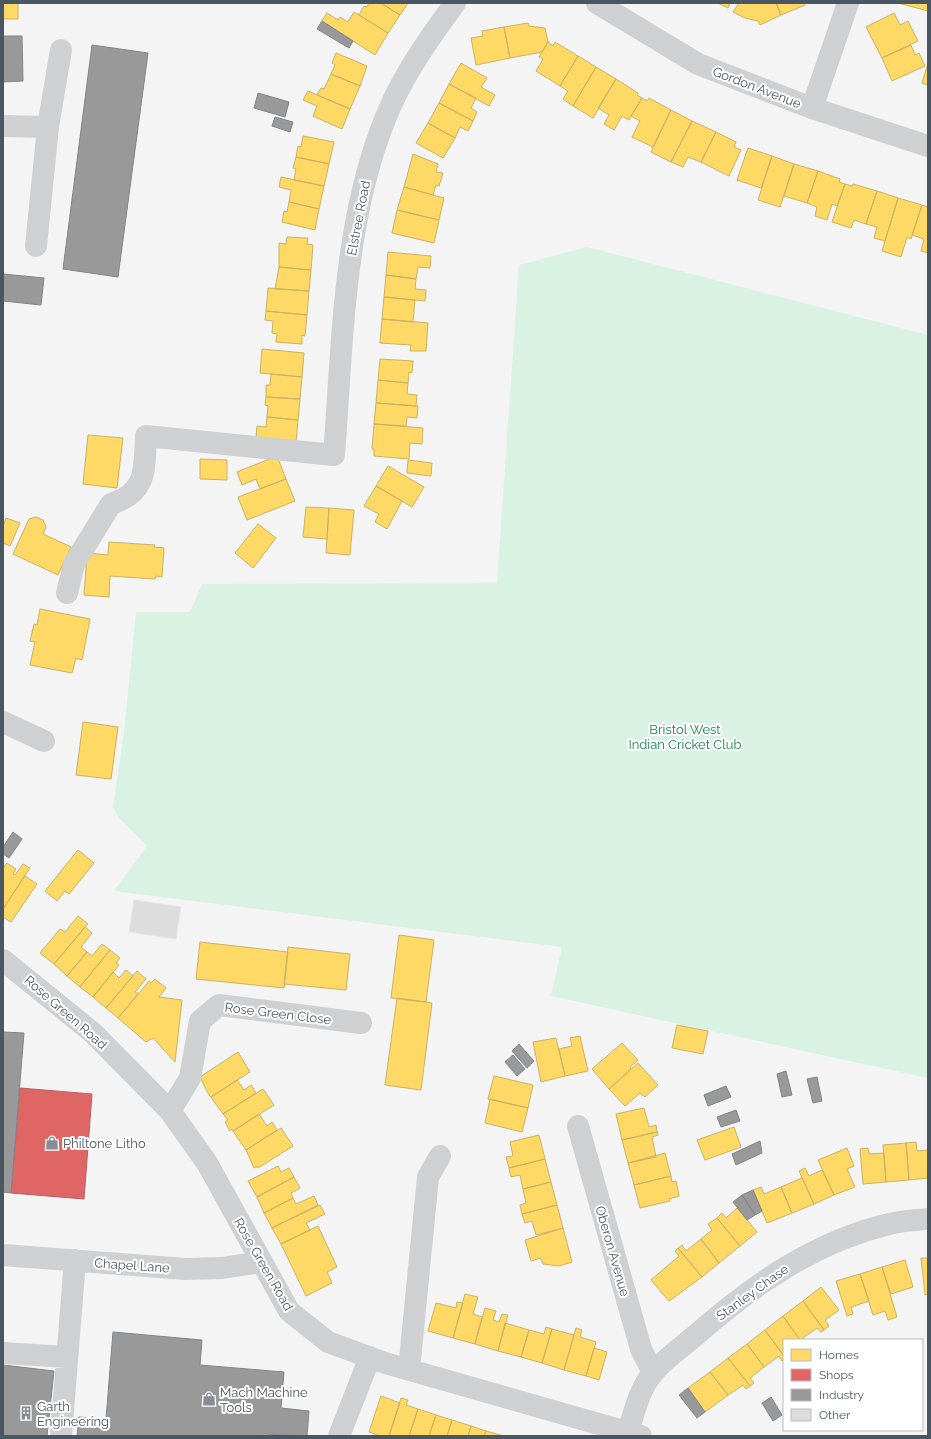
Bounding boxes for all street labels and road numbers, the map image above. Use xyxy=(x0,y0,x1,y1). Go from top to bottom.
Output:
street label: Gordon Avenue xyxy=(711,64,803,111)
street label: Elstree Road xyxy=(344,179,373,257)
street label: Rose Green Road xyxy=(21,973,110,1052)
street label: Rose Green Close xyxy=(224,1000,332,1028)
street label: Oberon Avenue xyxy=(592,1204,633,1299)
street label: Rose Green Road xyxy=(231,1215,296,1313)
street label: Chapel Lane xyxy=(94,1255,171,1276)
street label: Stanley Chase xyxy=(713,1261,791,1324)

